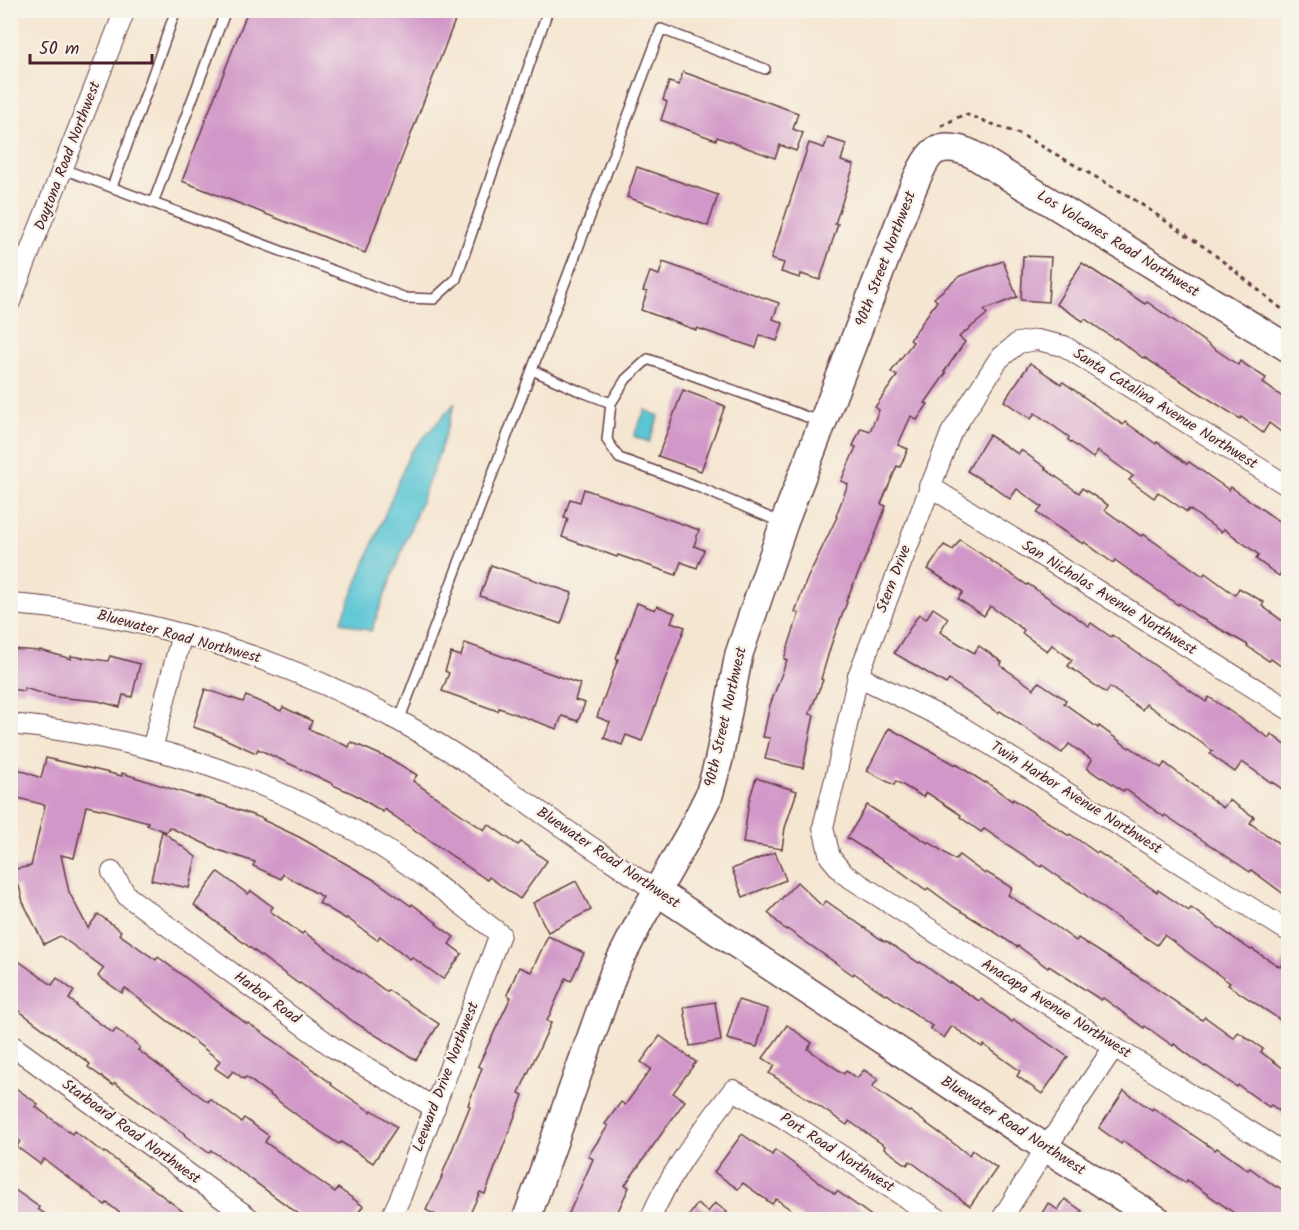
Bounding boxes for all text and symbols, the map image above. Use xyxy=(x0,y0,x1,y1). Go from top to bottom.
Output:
scale bar xyxy=(30,27,152,65)
text: 50 m xyxy=(39,35,79,64)
street label: Daytona Road Northwest xyxy=(28,78,108,234)
street label: Los Volcanes Road Northwest xyxy=(1032,184,1204,304)
street label: 90th Street Northwest xyxy=(849,188,923,330)
street label: Santa Catalina Avenue Northwest xyxy=(1068,342,1262,476)
street label: San Nicholas Avenue Northwest xyxy=(1017,534,1201,662)
street label: Stern Drive xyxy=(870,541,918,616)
street label: Bluewater Road Northwest xyxy=(94,604,264,670)
street label: 90th Street Northwest xyxy=(698,644,754,790)
street label: Twin Harbor Avenue Northwest xyxy=(986,735,1167,861)
street label: Bluewater Road Northwest xyxy=(531,801,685,915)
street label: Anacapa Avenue Northwest xyxy=(976,953,1136,1065)
street label: Harbor Road xyxy=(228,965,306,1031)
street label: Leeward Drive Northwest xyxy=(406,998,486,1156)
street label: Bluewater Road Northwest xyxy=(936,1070,1090,1182)
street label: Starboard Road Northwest xyxy=(56,1073,206,1191)
street label: Port Road Northwest xyxy=(775,1107,899,1199)

